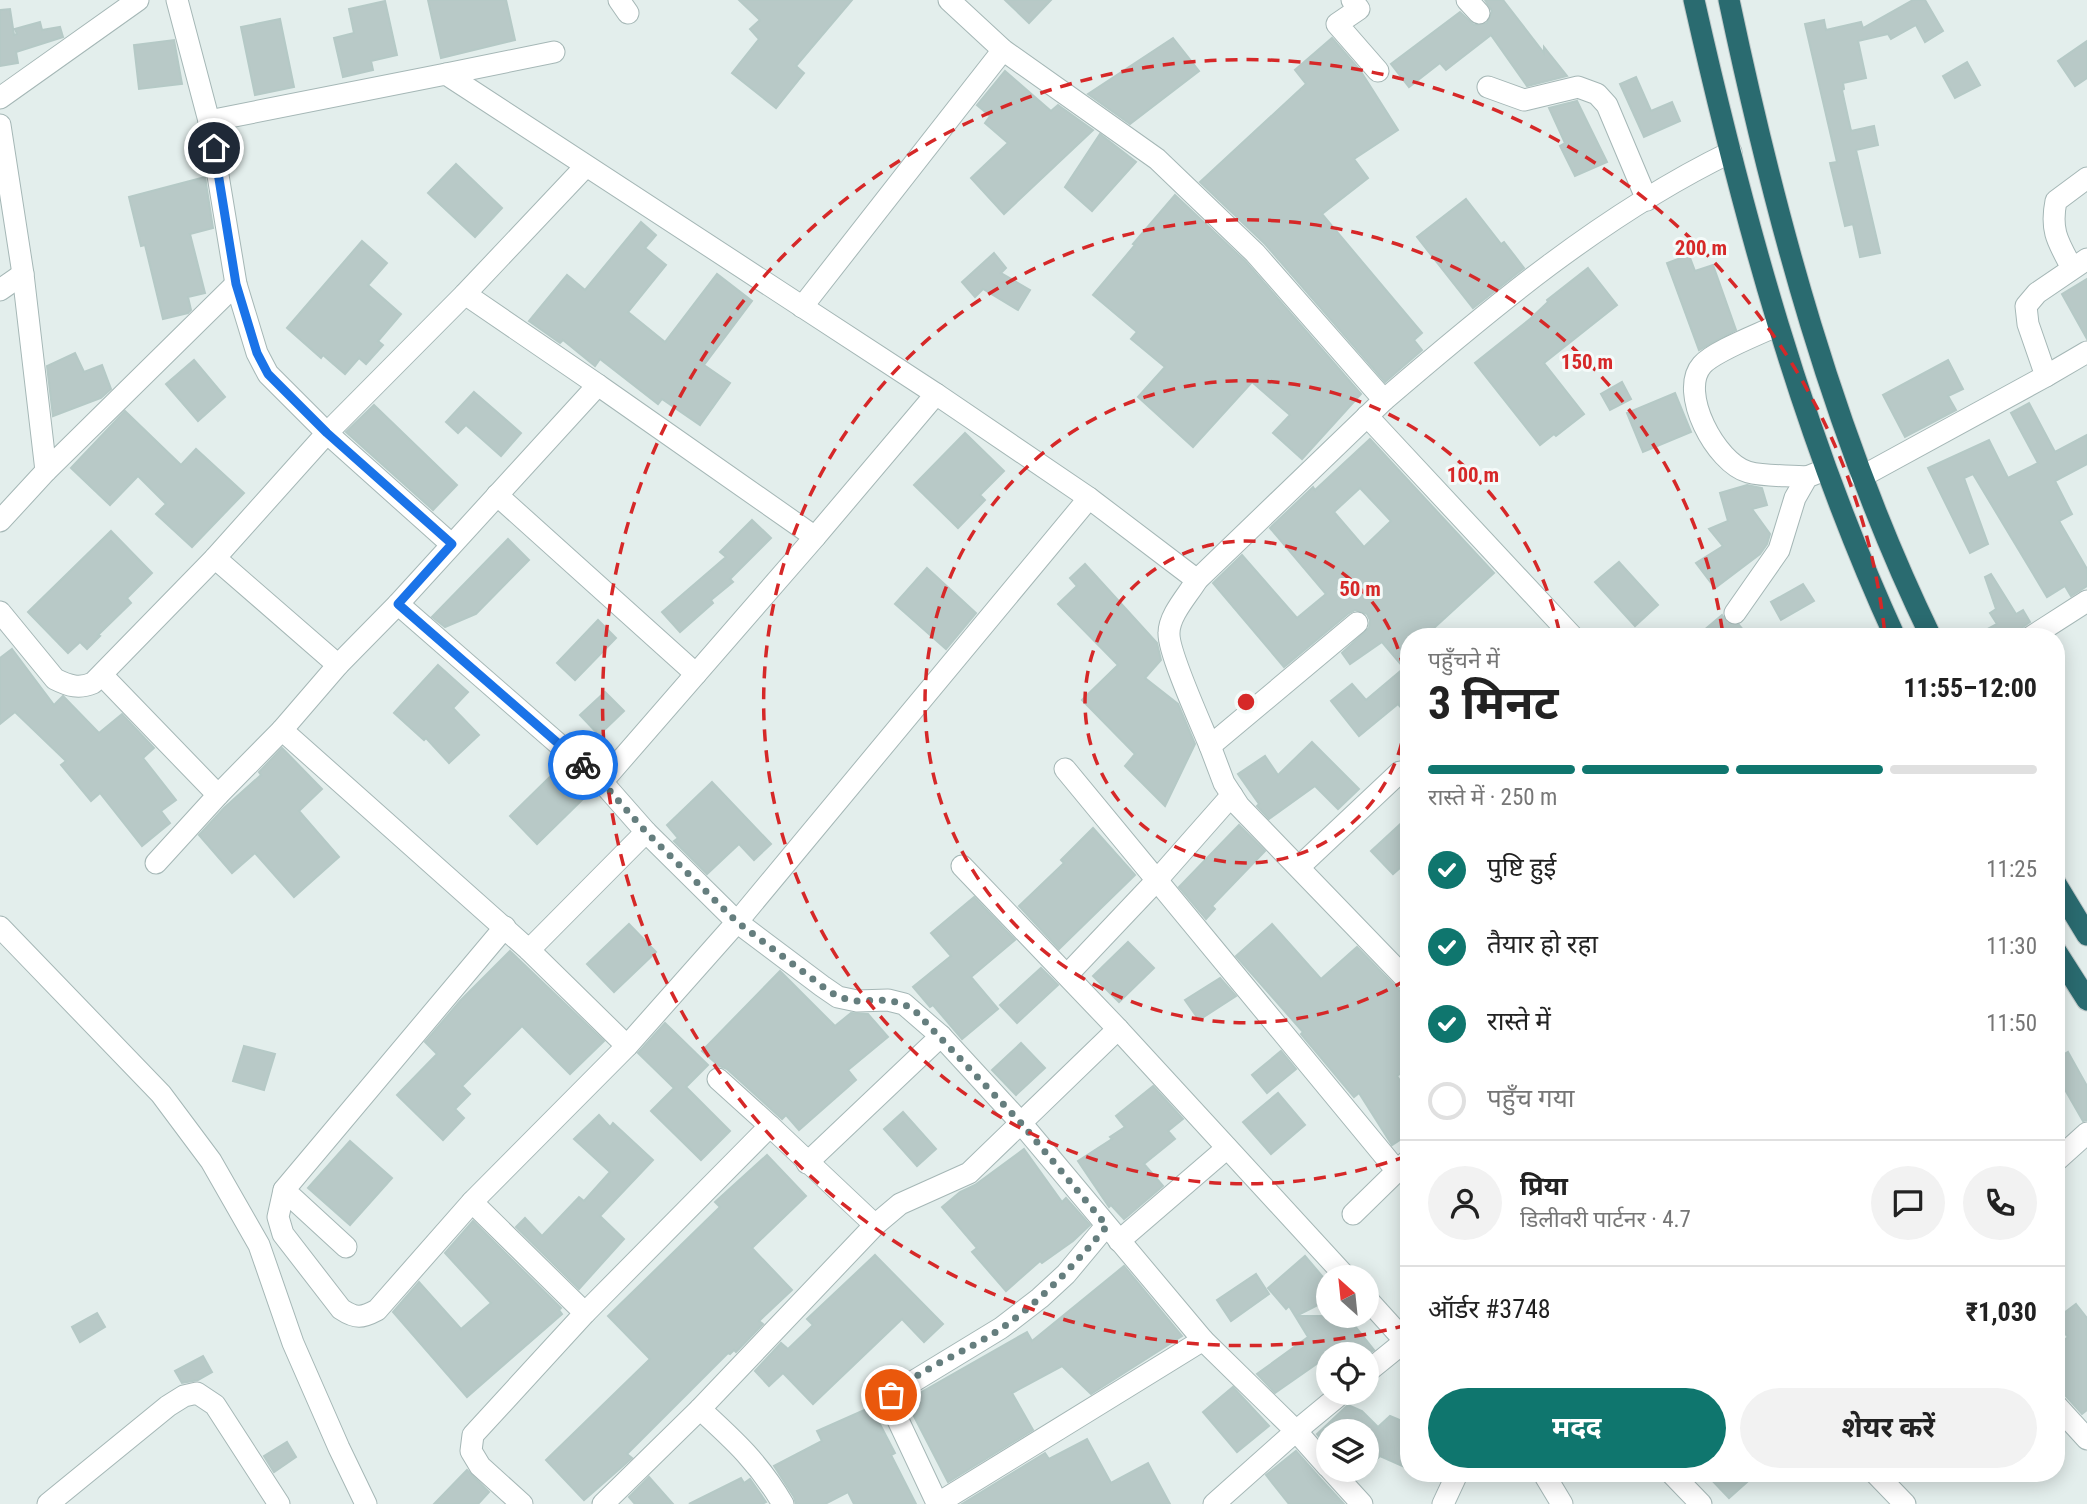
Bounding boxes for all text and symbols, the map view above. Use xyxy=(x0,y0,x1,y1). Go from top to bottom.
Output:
pin xyxy=(184,118,244,178)
icon: home xyxy=(195,129,233,167)
text: 200 m xyxy=(1675,236,1727,260)
text: 150 m xyxy=(1561,350,1613,374)
text: 100 m xyxy=(1447,463,1499,487)
text: 50 m xyxy=(1339,577,1381,601)
text: पहुँचने में xyxy=(1428,647,1500,674)
text: 11:55–12:00 xyxy=(1903,673,2037,703)
text: 3 मिनट xyxy=(1428,676,1558,730)
centre of rings xyxy=(1234,690,1258,714)
courier xyxy=(548,730,618,800)
icon: bike xyxy=(564,746,602,784)
text: रास्ते में · 250 m xyxy=(1428,784,1557,811)
icon: check xyxy=(1428,851,1466,889)
text: पुष्टि हुई xyxy=(1487,852,1556,882)
text: 11:25 xyxy=(1986,856,2037,883)
icon: check xyxy=(1428,928,1466,966)
text: तैयार हो रहा xyxy=(1487,929,1598,959)
text: 11:30 xyxy=(1986,933,2037,960)
icon: check xyxy=(1428,1005,1466,1043)
text: रास्ते में xyxy=(1487,1006,1551,1036)
text: 11:50 xyxy=(1986,1010,2037,1037)
text: पहुँच गया xyxy=(1487,1083,1575,1113)
button: person xyxy=(1428,1166,1502,1240)
button: chat xyxy=(1871,1166,1945,1240)
button: phone xyxy=(1963,1166,2037,1240)
text: प्रिया xyxy=(1520,1171,1568,1201)
text: डिलीवरी पार्टनर · 4.7 xyxy=(1520,1206,1691,1233)
north arrow xyxy=(1316,1265,1379,1328)
map controls xyxy=(1316,1265,1379,1482)
text: ऑर्डर #3748 xyxy=(1428,1294,1551,1324)
text: ₹1,030 xyxy=(1966,1297,2037,1327)
button: locate xyxy=(1316,1342,1379,1405)
pin xyxy=(861,1365,921,1425)
icon: bag xyxy=(872,1376,910,1414)
button: मदद xyxy=(1428,1388,1726,1468)
button: शेयर करें xyxy=(1740,1388,2037,1468)
button: layers xyxy=(1316,1419,1379,1482)

